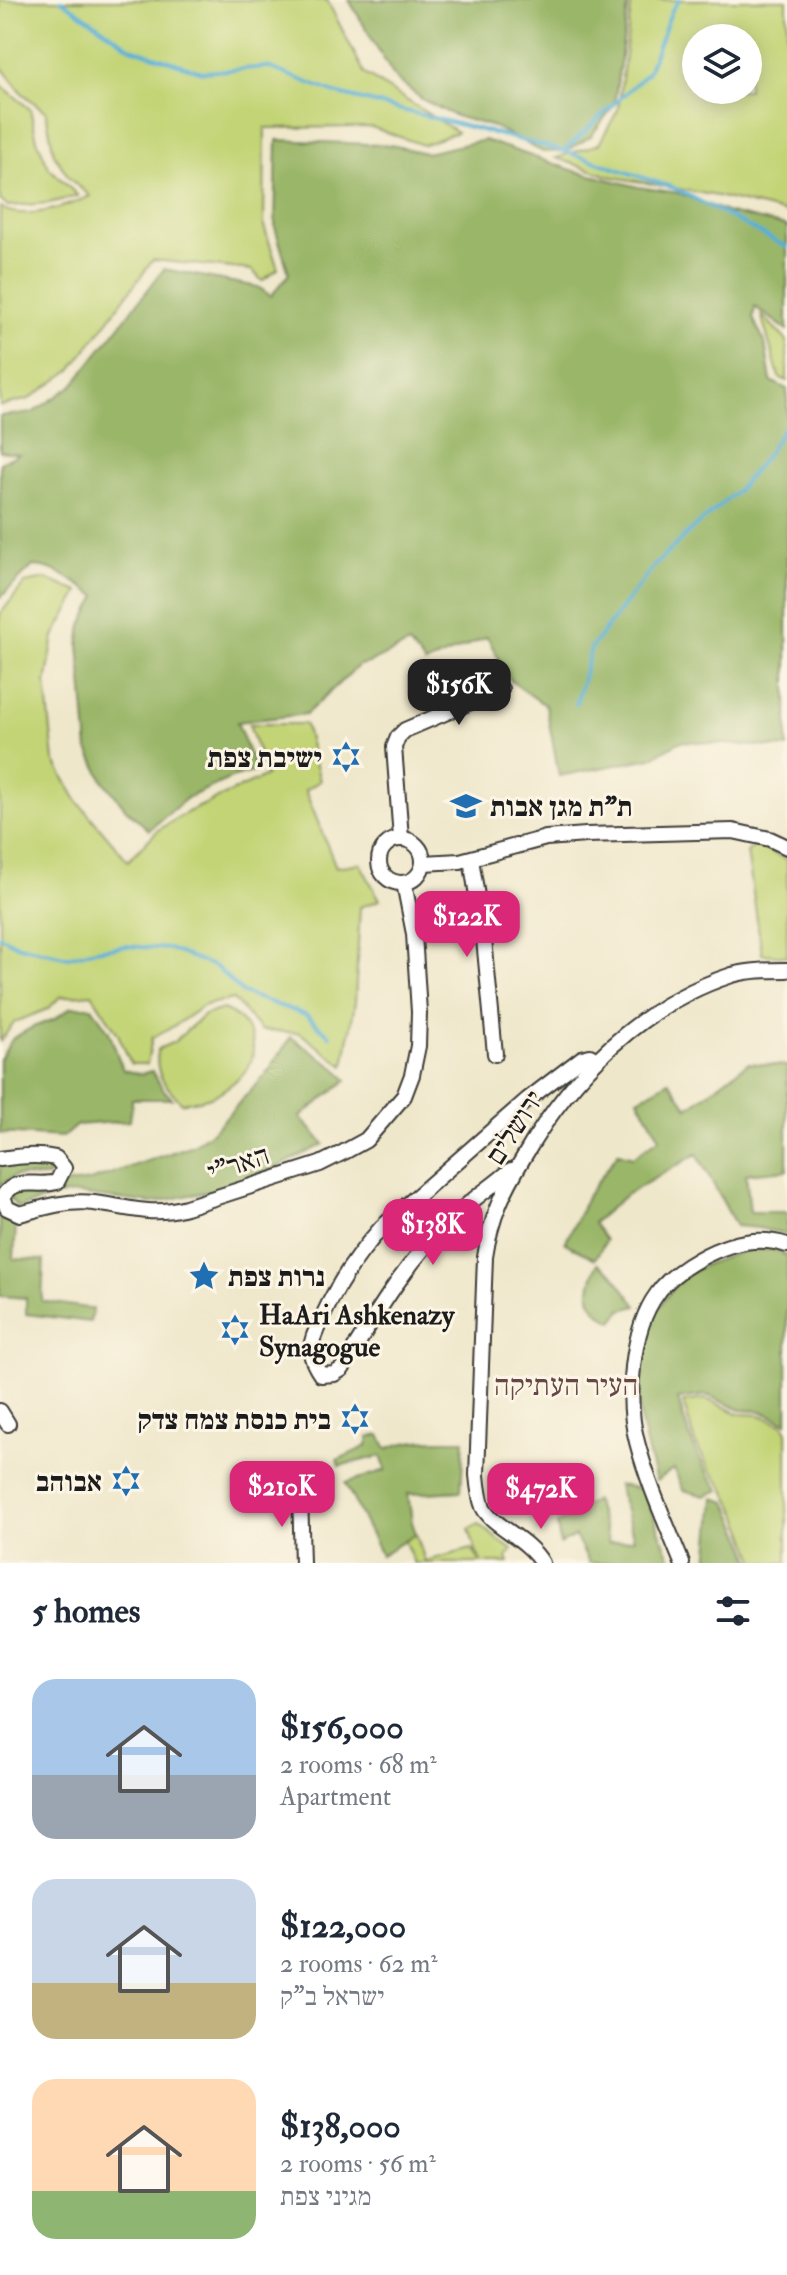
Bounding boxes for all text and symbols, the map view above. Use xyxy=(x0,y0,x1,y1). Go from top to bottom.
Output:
map controls xyxy=(682,24,762,104)
button: layers xyxy=(682,24,762,104)
pin: $156K xyxy=(403,659,515,727)
text: $156K xyxy=(426,669,492,701)
synagogue icon: ישיבת צפת xyxy=(329,740,363,774)
place label: ישיבת צפת xyxy=(207,741,322,776)
school or university icon: ת"ת מגן אבות xyxy=(449,789,483,823)
place label: ת"ת מגן אבות xyxy=(490,790,633,825)
pin: $122K xyxy=(411,891,523,959)
text: $122K xyxy=(433,901,501,933)
street label: ירושלים xyxy=(478,1084,552,1172)
street label: האר"י xyxy=(203,1138,274,1191)
pin: $138K xyxy=(377,1199,489,1267)
text: $138K xyxy=(401,1209,465,1241)
place icon: נרות צפת xyxy=(187,1259,221,1293)
place label: נרות צפת xyxy=(228,1260,325,1295)
place label: HaAri Ashkenazy Synagogue xyxy=(259,1298,456,1365)
synagogue icon: HaAri Ashkenazy Synagogue xyxy=(218,1313,252,1347)
district label: העיר העתיקה xyxy=(494,1367,638,1404)
synagogue icon: בית כנסת צמח צדק xyxy=(338,1402,372,1436)
place label: בית כנסת צמח צדק xyxy=(137,1403,331,1438)
pin: $210K xyxy=(226,1461,338,1529)
pin: $472K xyxy=(485,1463,597,1531)
synagogue icon: אבוהב xyxy=(109,1464,143,1498)
place label: אבוהב xyxy=(36,1465,102,1500)
text: $210K xyxy=(248,1471,316,1503)
text: $472K xyxy=(505,1473,577,1505)
icon: filters xyxy=(711,1589,755,1633)
text: 5 homes xyxy=(32,1590,140,1633)
text: $156,000 xyxy=(280,1706,404,1749)
icon: home xyxy=(96,1711,192,1807)
text: 2 rooms · 68 m² xyxy=(280,1749,437,1781)
text: Apartment xyxy=(280,1781,391,1813)
text: $122,000 xyxy=(280,1905,406,1948)
icon: home xyxy=(96,1911,192,2007)
text: 2 rooms · 62 m² xyxy=(280,1948,438,1980)
text: ישראל ב"ק xyxy=(280,1981,384,2013)
text: $138,000 xyxy=(280,2105,401,2148)
icon: home xyxy=(96,2111,192,2207)
text: 2 rooms · 56 m² xyxy=(280,2148,436,2180)
text: מגיני צפת xyxy=(280,2181,371,2213)

